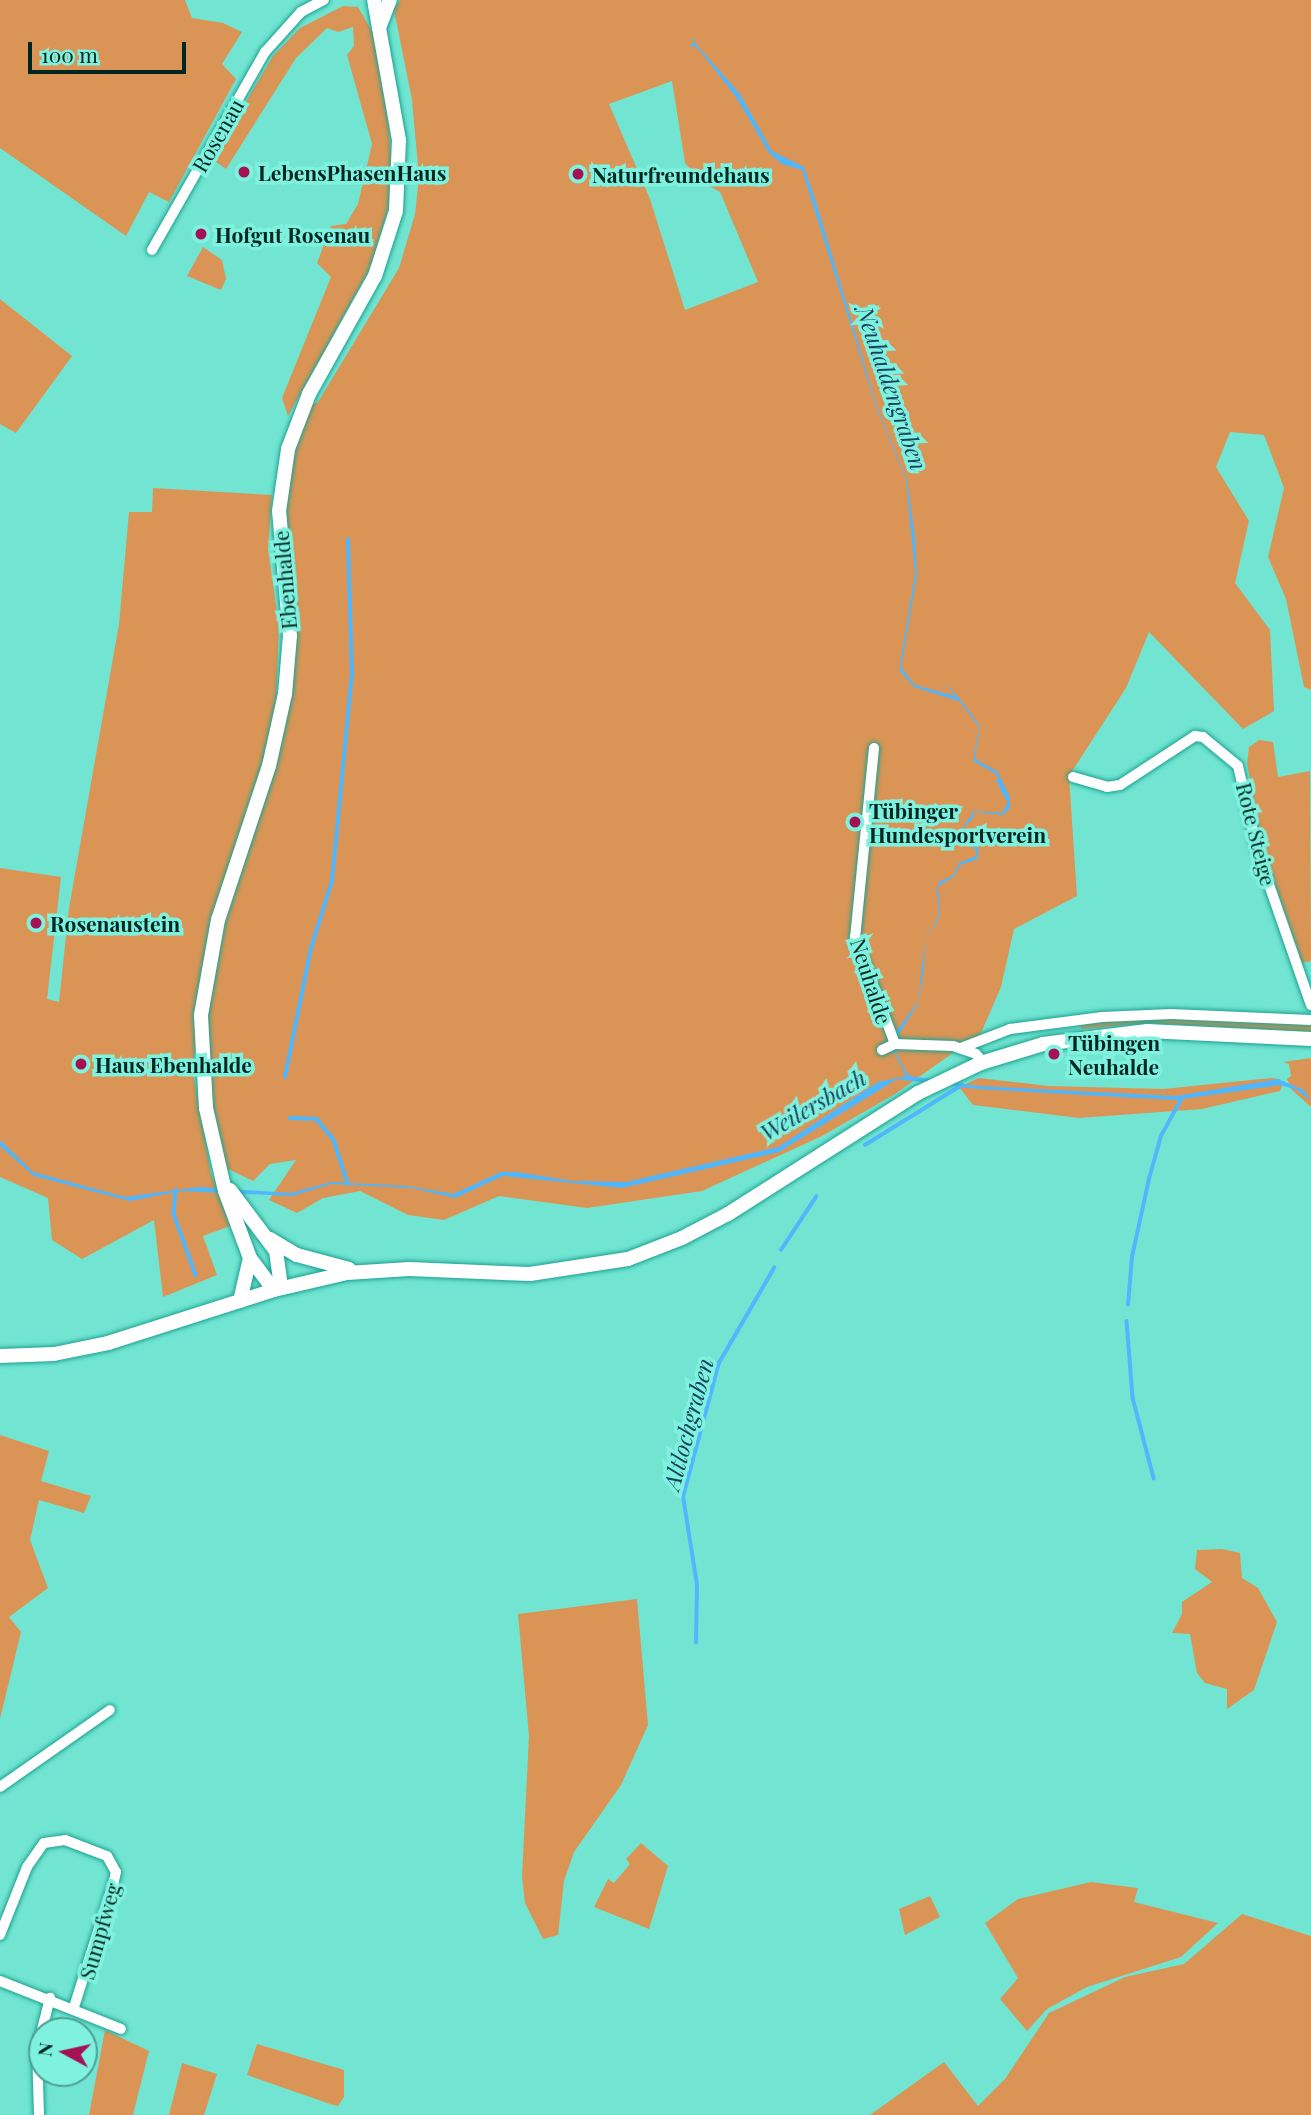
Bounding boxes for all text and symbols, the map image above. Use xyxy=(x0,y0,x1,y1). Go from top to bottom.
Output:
scale bar xyxy=(32,28,189,72)
text: 100 m xyxy=(41,40,98,68)
street label: Rosenau xyxy=(186,94,248,176)
place label: LebensPhasenHaus xyxy=(258,159,446,185)
place label: Naturfreundehaus xyxy=(592,161,770,187)
marker: LebensPhasenHaus xyxy=(236,164,252,180)
marker: Naturfreundehaus xyxy=(570,166,586,182)
place label: Hofgut Rosenau xyxy=(215,221,370,247)
marker: Hofgut Rosenau xyxy=(193,226,209,242)
water label: Neuhaldengraben xyxy=(851,302,933,474)
street label: Ebenhalde xyxy=(267,529,301,631)
street label: Rote Steige xyxy=(1232,780,1282,888)
place label: Tübinger Hundesportverein xyxy=(869,797,1046,847)
marker: Tübinger Hundesportverein xyxy=(847,814,863,830)
place label: Rosenaustein xyxy=(50,910,180,936)
marker: Rosenaustein xyxy=(28,915,44,931)
street label: Neuhalde xyxy=(846,935,898,1027)
place label: Tübingen Neuhalde xyxy=(1068,1029,1160,1079)
marker: Tübingen Neuhalde xyxy=(1046,1046,1062,1062)
place label: Haus Ebenhalde xyxy=(95,1051,252,1077)
marker: Haus Ebenhalde xyxy=(73,1056,89,1072)
water label: Weilersbach xyxy=(755,1064,871,1146)
water label: Altlochgraben xyxy=(657,1355,719,1493)
street label: Sumpfweg xyxy=(73,1880,125,1982)
north arrow xyxy=(28,2017,98,2087)
text: N xyxy=(30,2041,58,2058)

